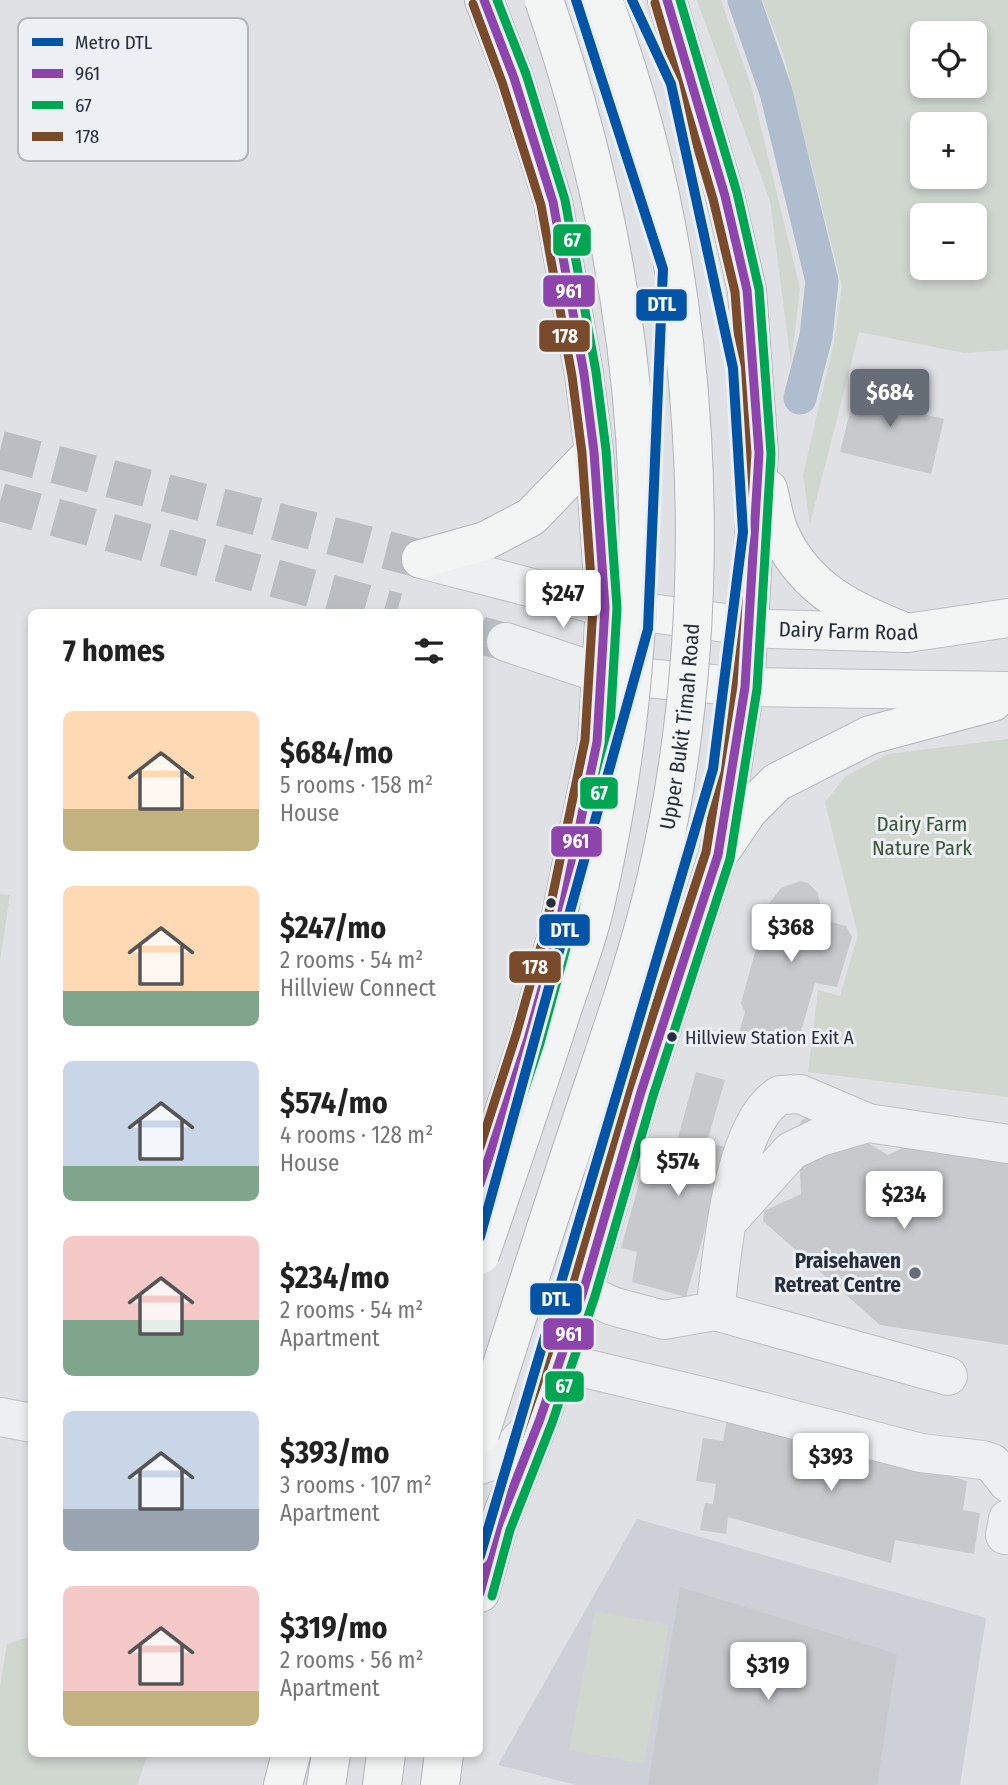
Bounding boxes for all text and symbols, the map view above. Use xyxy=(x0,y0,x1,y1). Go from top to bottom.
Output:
legend xyxy=(18,18,248,161)
map controls xyxy=(910,21,987,280)
button: locate xyxy=(910,21,987,98)
text: Metro DTL xyxy=(75,31,153,54)
text: 961 xyxy=(75,62,100,85)
text: 67 xyxy=(75,94,92,117)
button: + xyxy=(910,112,987,189)
text: 178 xyxy=(75,125,99,148)
button: − xyxy=(910,203,987,280)
line badge: 67 xyxy=(552,223,592,257)
text: 67 xyxy=(563,229,581,252)
line badge: 961 xyxy=(542,274,596,308)
text: 961 xyxy=(556,280,582,303)
line badge: DTL xyxy=(635,288,688,322)
text: DTL xyxy=(648,293,677,316)
line badge: 178 xyxy=(538,319,591,353)
text: 178 xyxy=(552,325,578,348)
pin: $684 xyxy=(849,370,931,429)
text: $684 xyxy=(866,378,914,406)
pin: $247 xyxy=(522,570,604,630)
text: $247 xyxy=(542,579,584,607)
street label: Dairy Farm Road xyxy=(778,616,920,646)
street label: Upper Bukit Timah Road xyxy=(654,623,705,832)
icon: filters xyxy=(410,632,448,670)
text: 7 homes xyxy=(63,633,165,669)
text: $684/mo xyxy=(280,735,393,771)
icon: home xyxy=(119,739,203,823)
text: 5 rooms · 158 m² xyxy=(280,771,433,799)
line badge: 67 xyxy=(579,776,619,810)
text: 67 xyxy=(590,782,608,805)
text: House xyxy=(280,799,339,827)
park label: Dairy Farm Nature Park xyxy=(872,811,972,861)
line badge: 961 xyxy=(550,825,603,858)
text: 961 xyxy=(563,830,589,853)
unlabelled marker xyxy=(544,896,558,910)
pin: $368 xyxy=(750,904,832,964)
text: $247/mo xyxy=(280,910,386,946)
line badge: DTL xyxy=(538,913,591,947)
text: $368 xyxy=(768,913,814,941)
icon: home xyxy=(119,914,203,998)
text: DTL xyxy=(551,919,580,942)
text: 2 rooms · 54 m² xyxy=(280,946,423,974)
line badge: 178 xyxy=(508,950,562,984)
text: 178 xyxy=(522,956,548,979)
text: Hillview Connect xyxy=(280,974,436,1002)
place label: Hillview Station Exit A xyxy=(685,1026,854,1049)
marker: Hillview Station Exit A xyxy=(665,1030,679,1044)
text: $574/mo xyxy=(280,1085,388,1121)
icon: home xyxy=(119,1089,203,1173)
text: 4 rooms · 128 m² xyxy=(280,1121,433,1149)
pin: $574 xyxy=(637,1138,719,1198)
text: $574 xyxy=(656,1147,700,1175)
text: House xyxy=(280,1149,339,1177)
pin: $234 xyxy=(863,1172,945,1231)
text: $234 xyxy=(882,1180,926,1208)
place label: Praisehaven Retreat Centre xyxy=(774,1248,901,1298)
text: $234/mo xyxy=(280,1260,390,1296)
icon: home xyxy=(119,1264,203,1348)
marker: Praisehaven Retreat Centre xyxy=(907,1265,923,1281)
line badge: DTL xyxy=(529,1282,583,1316)
text: DTL xyxy=(542,1288,571,1311)
text: 2 rooms · 54 m² xyxy=(280,1296,423,1324)
line badge: 961 xyxy=(542,1317,595,1351)
text: 961 xyxy=(556,1323,582,1346)
text: Apartment xyxy=(280,1324,380,1352)
line badge: 67 xyxy=(544,1370,585,1403)
text: 67 xyxy=(555,1375,573,1398)
pin: $393 xyxy=(790,1434,872,1493)
text: $393/mo xyxy=(280,1435,389,1471)
icon: home xyxy=(119,1439,203,1523)
text: $393 xyxy=(809,1442,853,1470)
text: 3 rooms · 107 m² xyxy=(280,1471,432,1499)
text: Apartment xyxy=(280,1499,380,1527)
text: $319/mo xyxy=(280,1610,388,1646)
icon: home xyxy=(119,1614,203,1698)
pin: $319 xyxy=(727,1642,809,1702)
text: 2 rooms · 56 m² xyxy=(280,1646,424,1674)
text: $319 xyxy=(746,1651,790,1679)
text: Apartment xyxy=(280,1674,380,1702)

